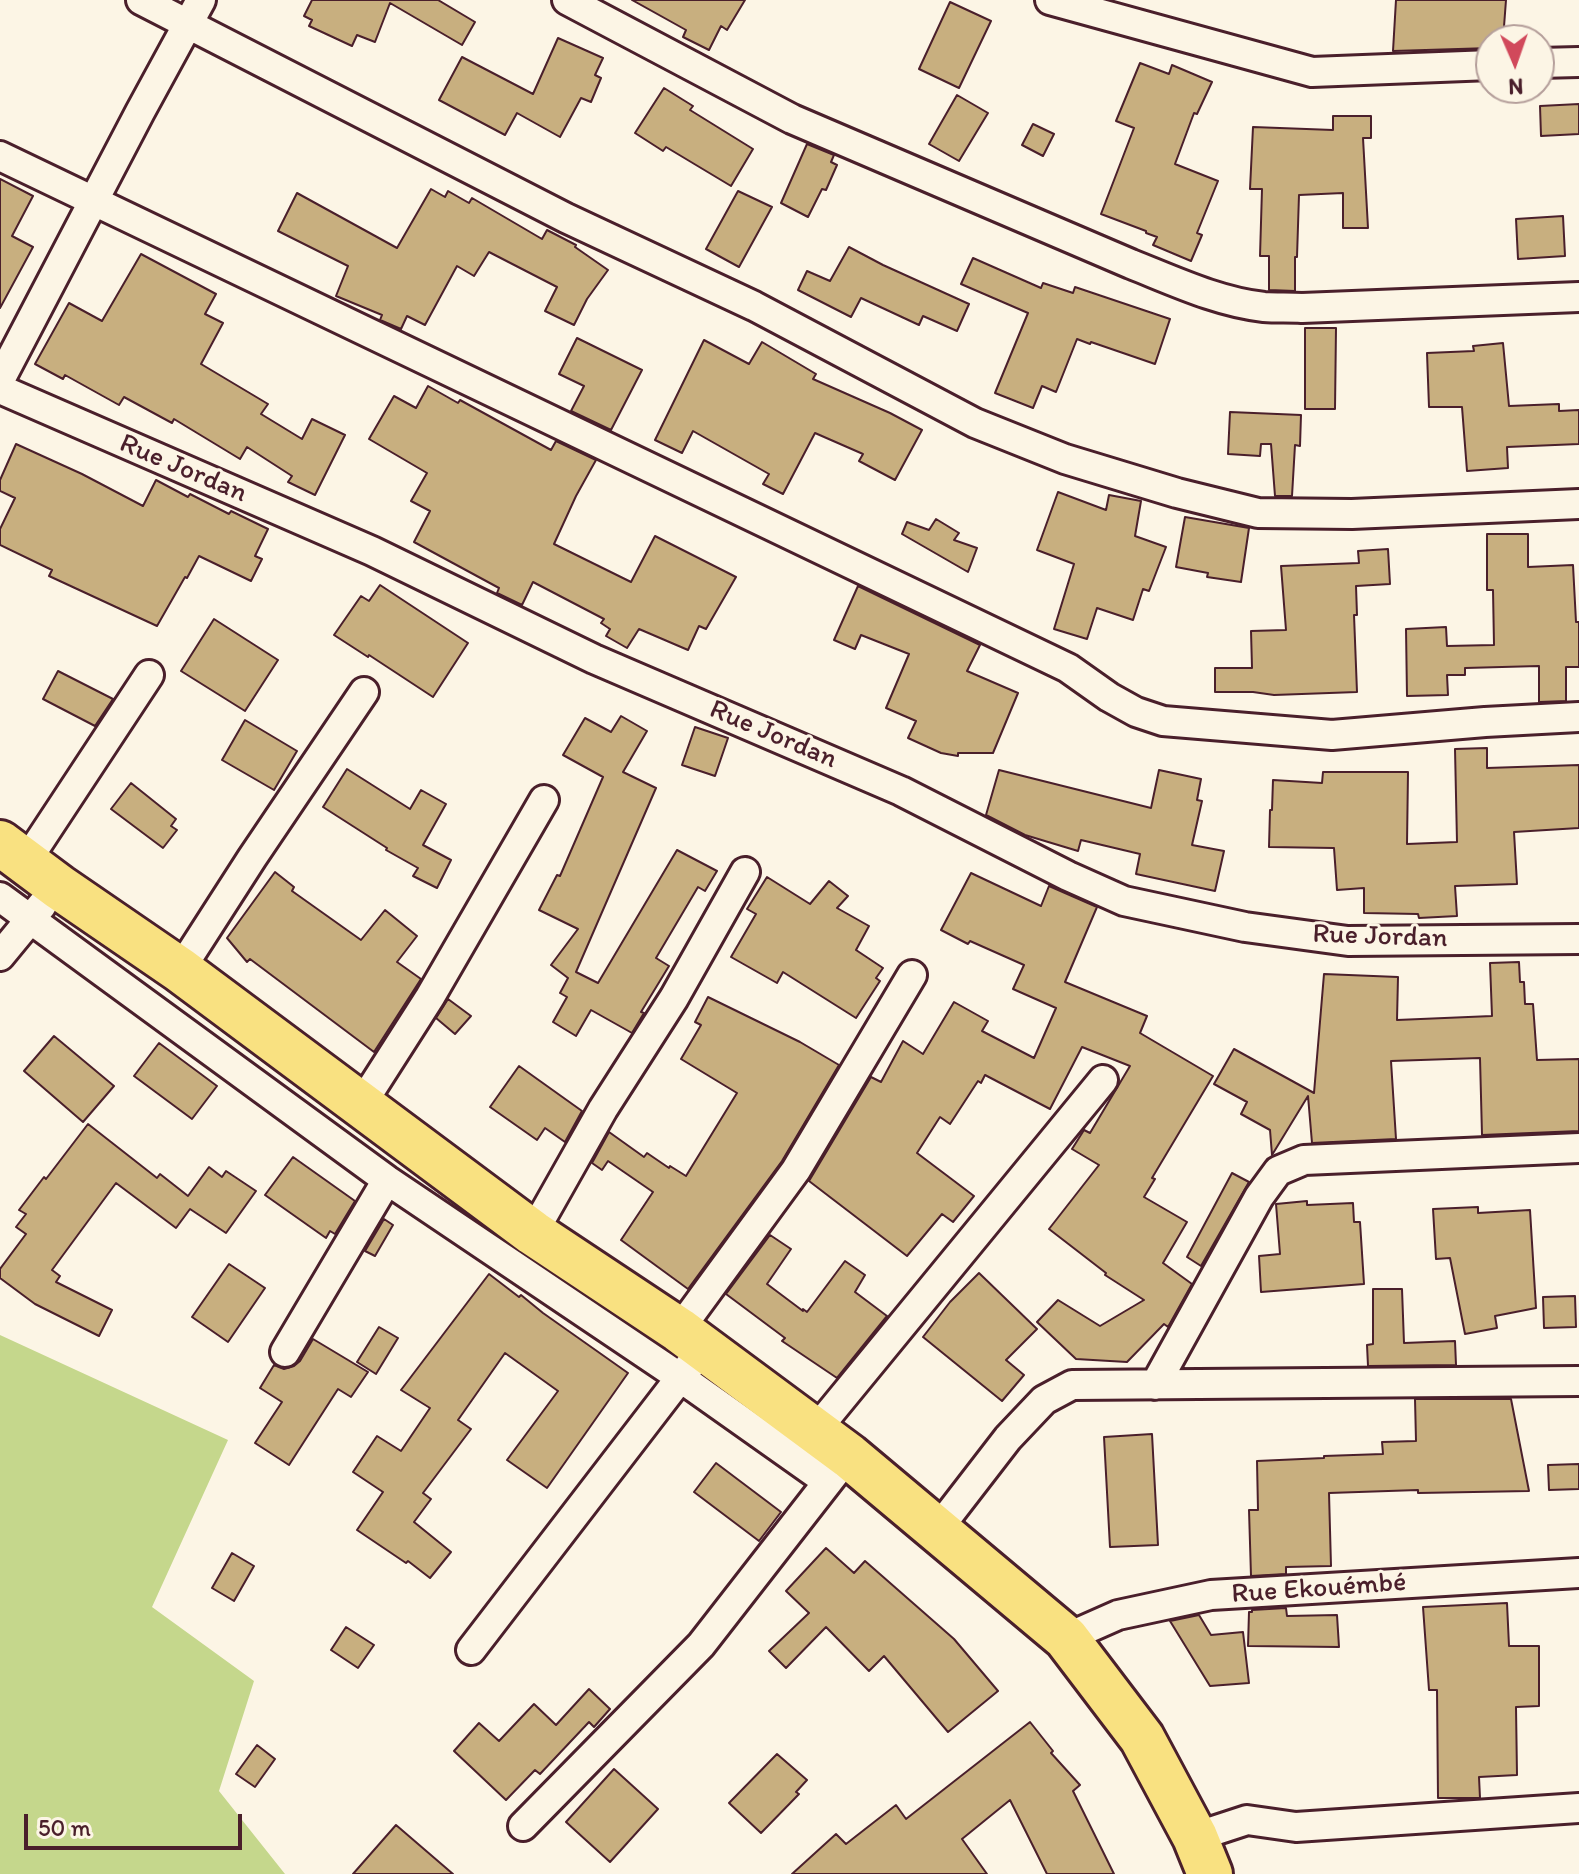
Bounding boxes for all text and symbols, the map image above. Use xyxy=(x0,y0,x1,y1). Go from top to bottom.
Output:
north arrow xyxy=(1475,24,1555,104)
text: N xyxy=(1508,73,1524,100)
street label: Rue Jordan xyxy=(114,427,252,511)
street label: Rue Jordan xyxy=(704,693,842,777)
street label: Rue Jordan xyxy=(1312,918,1448,956)
street label: Rue Ekouémbé xyxy=(1230,1566,1408,1612)
scale bar xyxy=(28,1798,246,1848)
text: 50 m xyxy=(38,1813,91,1842)

